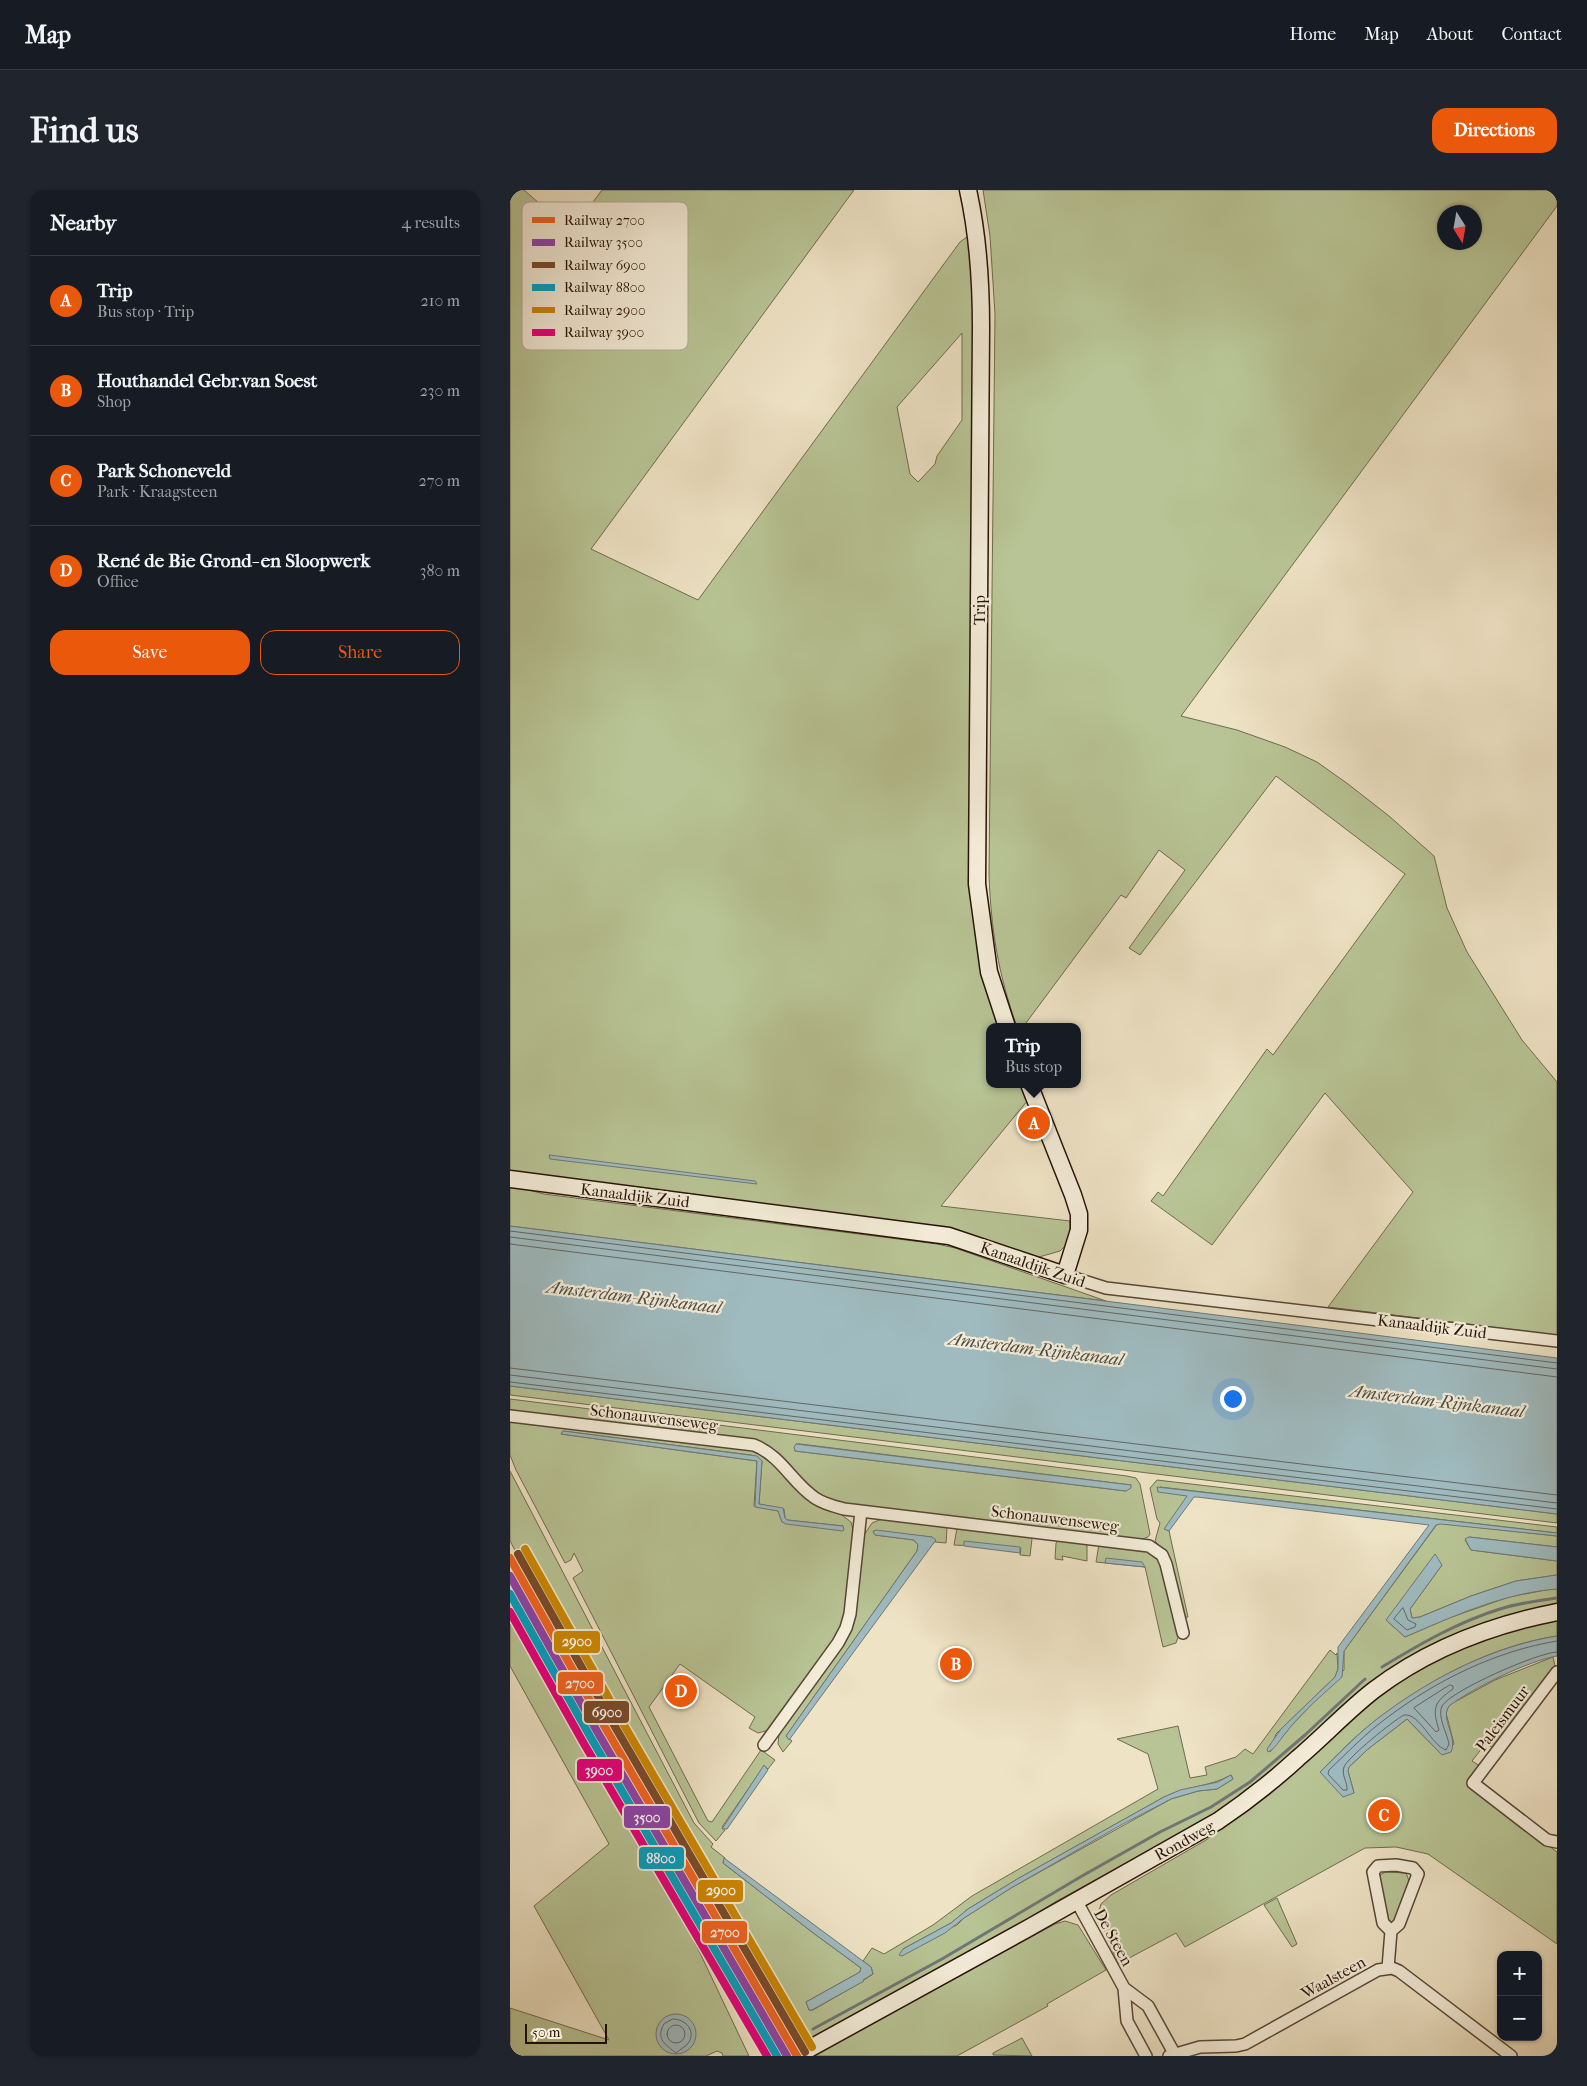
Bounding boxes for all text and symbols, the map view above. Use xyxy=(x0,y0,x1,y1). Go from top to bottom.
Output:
text: Map xyxy=(25,21,71,49)
text: Home xyxy=(1289,24,1336,45)
text: Map xyxy=(1364,24,1399,45)
text: About xyxy=(1427,24,1473,45)
text: Contact xyxy=(1501,24,1562,45)
button: Directions xyxy=(1432,108,1557,153)
text: Find us xyxy=(30,110,139,151)
legend xyxy=(522,202,688,350)
north arrow xyxy=(1437,205,1482,250)
text: Nearby xyxy=(50,211,116,235)
text: Railway 2700 xyxy=(564,212,645,229)
text: 4 results xyxy=(402,213,460,232)
text: Railway 3500 xyxy=(564,234,643,251)
text: Railway 6900 xyxy=(564,257,646,274)
text: Railway 8800 xyxy=(564,279,645,296)
text: Trip xyxy=(97,280,133,302)
text: A xyxy=(61,291,71,310)
text: 210 m xyxy=(421,291,460,310)
text: Bus stop · Trip xyxy=(97,302,194,321)
text: Railway 2900 xyxy=(564,302,646,319)
text: Railway 3900 xyxy=(564,324,644,341)
text: Houthandel Gebr.van Soest xyxy=(97,370,317,392)
text: B xyxy=(61,381,71,400)
text: 230 m xyxy=(420,381,460,400)
text: Shop xyxy=(97,392,131,411)
text: Park Schoneveld xyxy=(97,460,231,482)
text: C xyxy=(61,471,71,490)
text: 270 m xyxy=(419,471,460,490)
text: Park · Kraagsteen xyxy=(97,482,217,501)
text: René de Bie Grond- en Sloopwerk xyxy=(97,550,370,572)
text: D xyxy=(60,561,72,580)
text: 380 m xyxy=(420,561,460,580)
text: Office xyxy=(97,572,139,591)
street label: Trip xyxy=(970,595,989,625)
button: Save xyxy=(50,630,250,675)
button: Share xyxy=(260,630,460,675)
popup xyxy=(986,1023,1081,1088)
text: Trip xyxy=(1005,1035,1040,1057)
text: Bus stop xyxy=(1005,1057,1062,1076)
pin: A xyxy=(1018,1104,1050,1142)
street label: Kanaaldijk Zuid xyxy=(579,1179,691,1212)
street label: Kanaaldijk Zuid xyxy=(978,1238,1088,1291)
water label: Amsterdam-Rijnkanaal xyxy=(544,1276,725,1319)
street label: Kanaaldijk Zuid xyxy=(1376,1310,1488,1343)
water label: Amsterdam-Rijnkanaal xyxy=(946,1328,1127,1371)
water label: Amsterdam-Rijnkanaal xyxy=(1347,1380,1528,1423)
your location xyxy=(1220,1386,1246,1412)
street label: Schonauwenseweg xyxy=(589,1400,719,1435)
street label: Schonauwenseweg xyxy=(990,1501,1120,1536)
line badge: 2900 xyxy=(553,1630,601,1654)
text: 2900 xyxy=(562,1633,592,1650)
pin: B xyxy=(940,1645,972,1683)
line badge: 2700 xyxy=(557,1671,604,1695)
pin: D xyxy=(665,1672,697,1710)
text: 2700 xyxy=(565,1675,595,1692)
street label: Paleismuur xyxy=(1471,1681,1533,1755)
line badge: 6900 xyxy=(583,1700,630,1724)
text: 6900 xyxy=(592,1704,622,1721)
line badge: 3900 xyxy=(576,1758,623,1782)
text: 3900 xyxy=(585,1762,614,1779)
pin: C xyxy=(1368,1796,1400,1834)
line badge: 3500 xyxy=(623,1805,671,1829)
text: 3500 xyxy=(633,1809,661,1826)
street label: Rondweg xyxy=(1151,1816,1218,1865)
line badge: 8800 xyxy=(638,1846,685,1870)
text: 8800 xyxy=(646,1850,676,1867)
line badge: 2900 xyxy=(697,1879,744,1903)
text: 2900 xyxy=(706,1882,736,1899)
street label: De Steen xyxy=(1090,1905,1137,1970)
line badge: 2700 xyxy=(701,1920,748,1944)
text: 2700 xyxy=(710,1924,740,1941)
map controls xyxy=(1497,1951,1542,2041)
button: + xyxy=(1497,1951,1542,1996)
street label: Waalsteen xyxy=(1297,1952,1369,2003)
button: − xyxy=(1497,1996,1542,2041)
scale bar xyxy=(525,2021,608,2044)
text: 50 m xyxy=(532,2024,560,2041)

